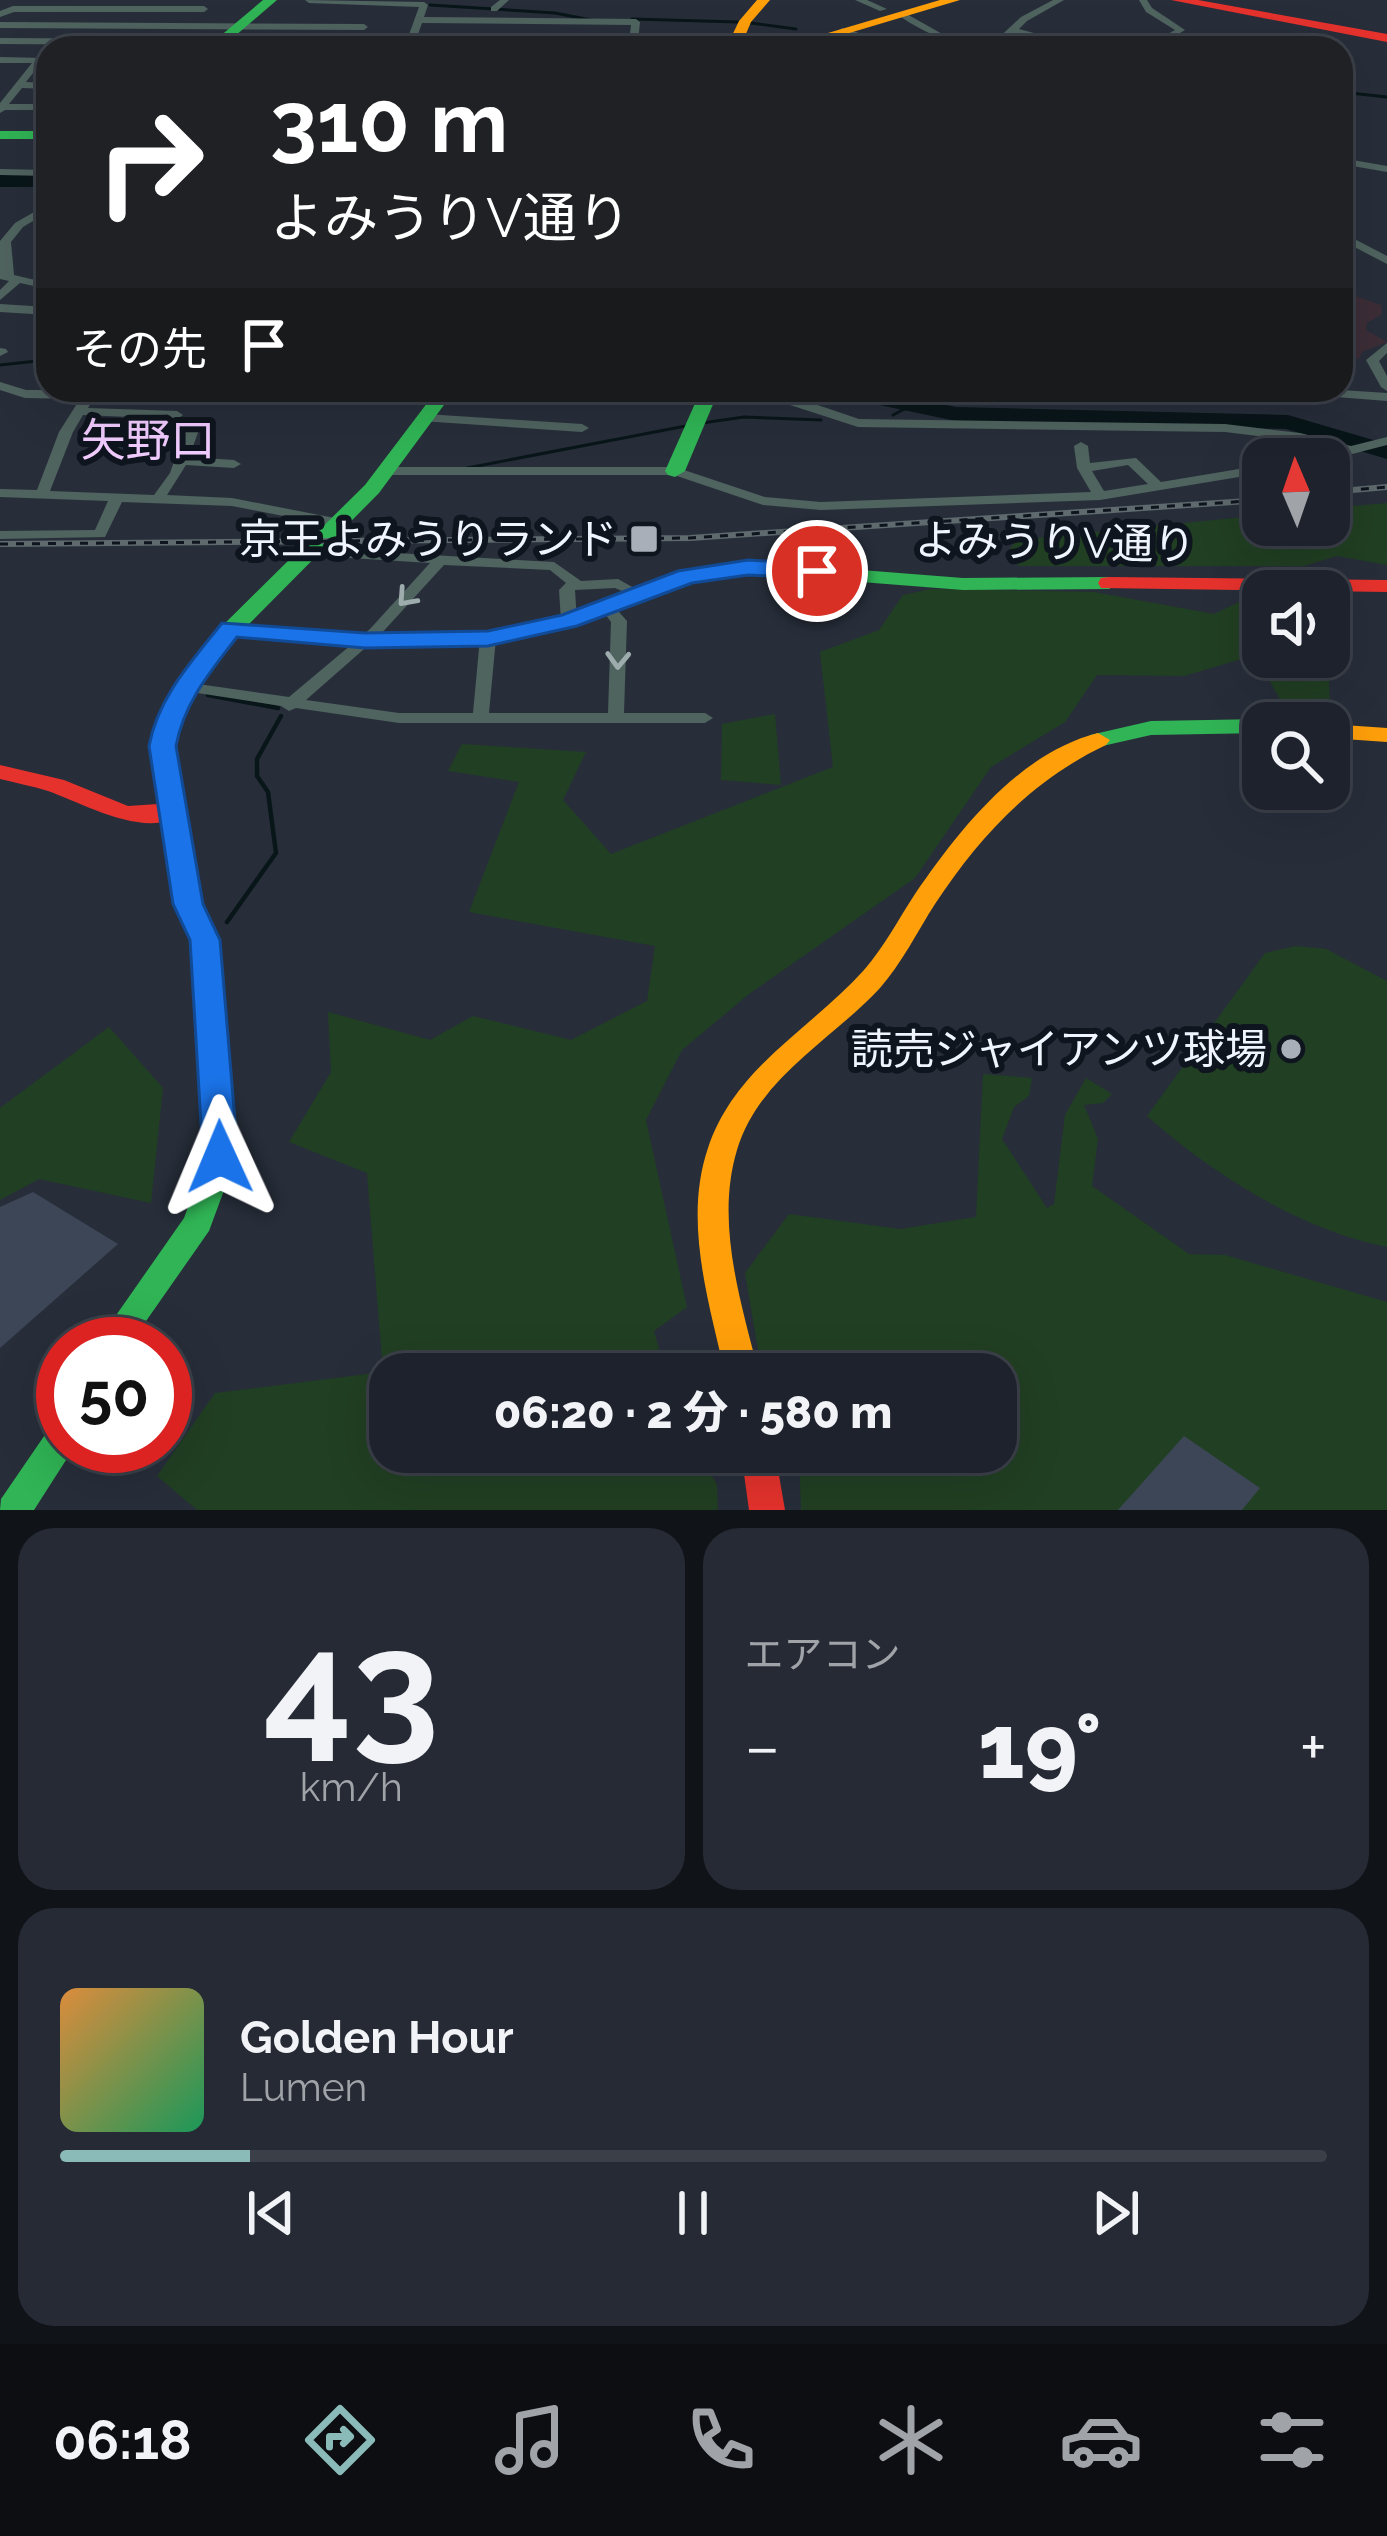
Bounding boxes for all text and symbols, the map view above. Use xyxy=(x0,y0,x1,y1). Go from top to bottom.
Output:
text: 310 m xyxy=(270,73,508,172)
icon: right xyxy=(72,84,228,240)
text: よみうりV通り xyxy=(270,186,631,250)
icon: arrive xyxy=(231,312,297,378)
text: その先 xyxy=(72,323,207,376)
district label: 矢野口 xyxy=(80,414,216,467)
north arrow xyxy=(1242,438,1350,546)
map controls xyxy=(1242,438,1350,810)
place label: 京王よみうりランド xyxy=(239,515,617,564)
street label: よみうりV通り xyxy=(914,516,1196,569)
pin xyxy=(766,520,868,622)
marker: 京王よみうりランド xyxy=(628,523,660,555)
icon: arrive xyxy=(784,538,850,604)
button: sound xyxy=(1242,570,1350,678)
one-way arrow xyxy=(399,585,420,606)
one-way arrow xyxy=(605,651,631,670)
button: search xyxy=(1242,702,1350,810)
place label: 読売ジャイアンツ球場 xyxy=(851,1025,1267,1074)
marker: 読売ジャイアンツ球場 xyxy=(1278,1036,1304,1062)
position arrow xyxy=(157,1094,283,1220)
speed limit sign: 50 xyxy=(36,1317,192,1473)
text: 06:20 · 2 分 · 580 m xyxy=(494,1386,892,1439)
text: 43 xyxy=(263,1594,439,1778)
text: エアコン xyxy=(745,1631,901,1677)
text: 19° xyxy=(978,1693,1102,1799)
text: − xyxy=(745,1708,780,1785)
text: + xyxy=(1300,1708,1327,1785)
text: km/h xyxy=(300,1764,403,1810)
text: Golden Hour xyxy=(240,2011,514,2064)
text: Lumen xyxy=(240,2064,367,2110)
icon: previous xyxy=(238,2180,304,2246)
icon: pause xyxy=(660,2180,726,2246)
icon: next xyxy=(1083,2180,1149,2246)
icon: directions xyxy=(298,2398,382,2482)
icon: music xyxy=(488,2398,572,2482)
icon: phone xyxy=(679,2398,763,2482)
icon: climate xyxy=(869,2398,953,2482)
icon: car xyxy=(1059,2398,1143,2482)
icon: filters xyxy=(1250,2398,1334,2482)
text: 06:18 xyxy=(53,2408,192,2472)

